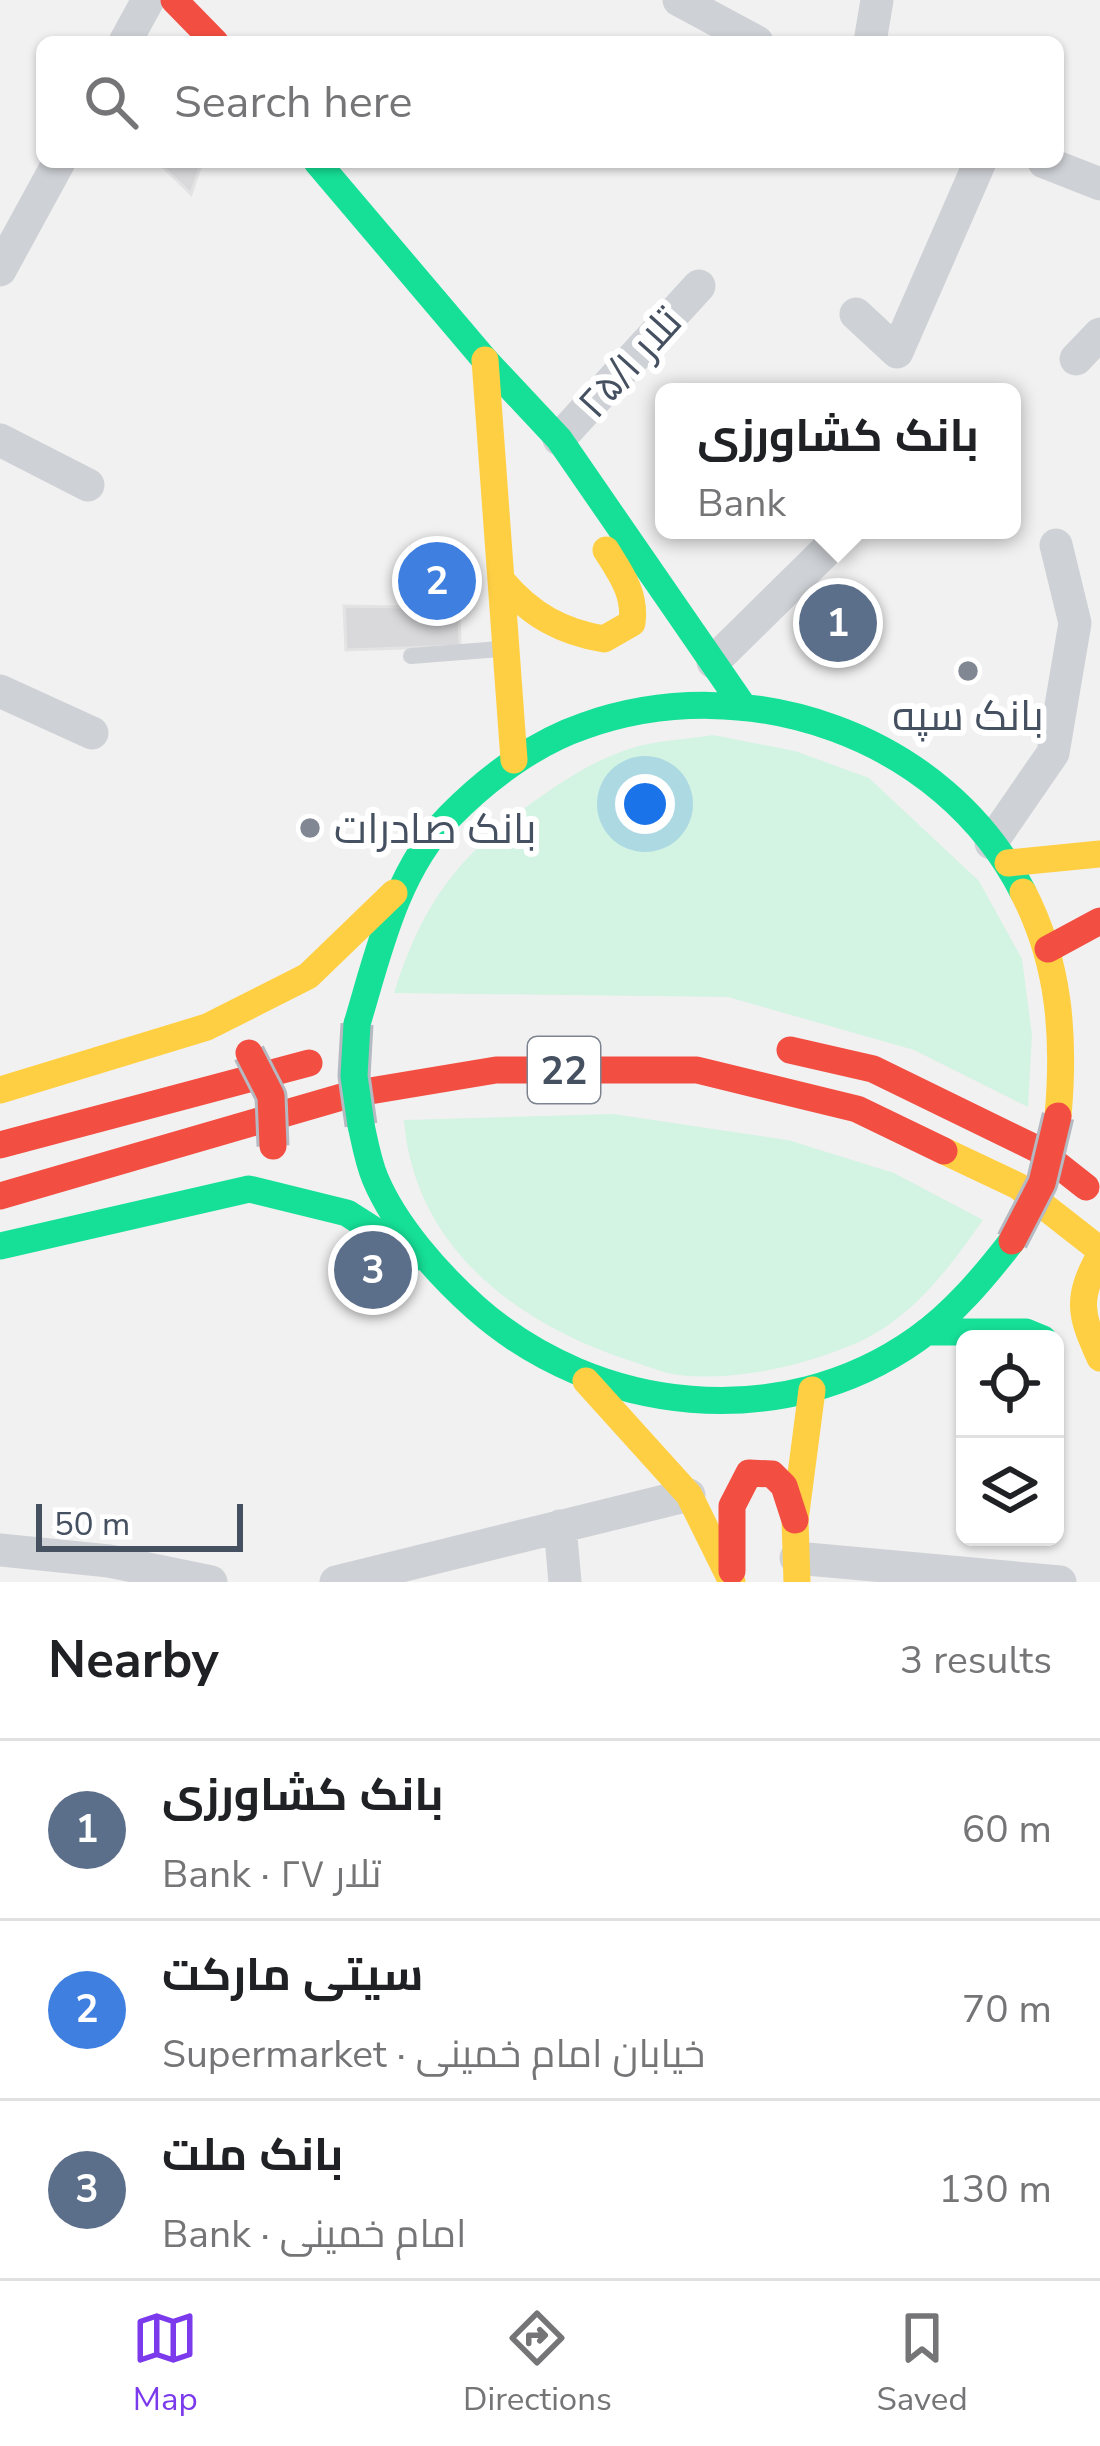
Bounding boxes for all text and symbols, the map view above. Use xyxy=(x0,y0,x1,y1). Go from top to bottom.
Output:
search box xyxy=(36,36,1064,168)
icon: search xyxy=(78,69,144,135)
text: Search here xyxy=(174,72,413,133)
street label: تلار ۲۵/۱ xyxy=(565,295,695,431)
popup xyxy=(655,383,1021,539)
text: بانک کشاورزی xyxy=(697,406,979,467)
text: Bank xyxy=(697,477,786,530)
pin: 2 xyxy=(398,536,476,626)
pin: 1 xyxy=(799,578,877,668)
marker: بانک سپه xyxy=(955,658,981,684)
place label: بانک سپه xyxy=(892,688,1044,745)
your location xyxy=(615,774,675,834)
place label: بانک صادرات xyxy=(334,801,537,858)
marker: بانک صادرات xyxy=(297,815,323,841)
road number: 22 xyxy=(528,1037,600,1103)
pin: 3 xyxy=(334,1225,412,1315)
map controls xyxy=(956,1330,1064,1546)
button: locate xyxy=(956,1330,1064,1438)
button: layers xyxy=(956,1438,1064,1546)
scale bar xyxy=(36,1498,243,1551)
text: 50 m xyxy=(54,1502,130,1547)
text: Nearby xyxy=(48,1625,219,1695)
text: 3 results xyxy=(900,1634,1052,1687)
text: بانک کشاورزی xyxy=(162,1765,443,1826)
text: 1 xyxy=(75,1803,99,1856)
text: 60 m xyxy=(962,1803,1052,1856)
text: Bank · تلار ۲۷ xyxy=(162,1848,381,1901)
text: سیتی مارکت xyxy=(162,1945,424,2006)
text: 2 xyxy=(75,1983,99,2036)
text: 70 m xyxy=(962,1983,1052,2036)
text: Supermarket · خیابان امام خمینی xyxy=(162,2028,705,2081)
text: بانک ملت xyxy=(162,2125,343,2186)
text: 3 xyxy=(75,2163,99,2216)
text: 130 m xyxy=(938,2163,1052,2216)
text: Bank · امام خمینی xyxy=(162,2208,466,2261)
tab: Map xyxy=(132,2305,198,2422)
tab: Directions xyxy=(463,2305,612,2422)
tab: Saved xyxy=(876,2305,968,2422)

